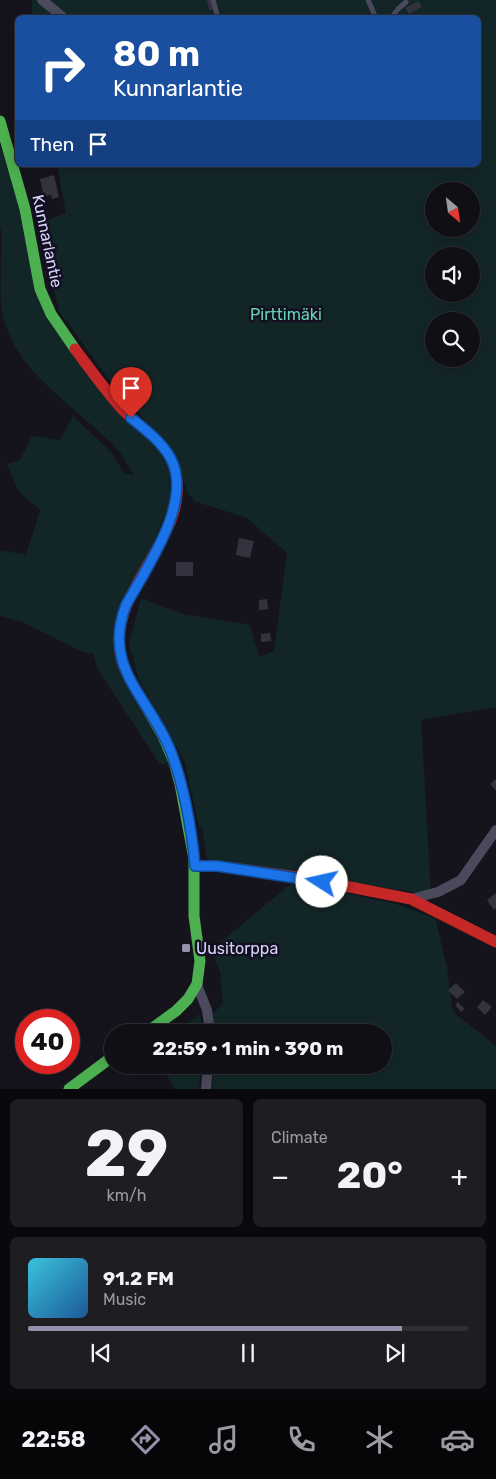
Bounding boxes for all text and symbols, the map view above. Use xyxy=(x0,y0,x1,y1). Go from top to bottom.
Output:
text: 80 m xyxy=(113,33,200,75)
icon: right xyxy=(30,35,95,100)
text: Kunnarlantie xyxy=(113,75,243,102)
icon: arrive xyxy=(84,130,112,158)
text: Then xyxy=(30,133,74,156)
north arrow xyxy=(425,182,480,238)
map controls xyxy=(425,182,480,367)
street label: Kunnarlantie xyxy=(28,193,67,289)
button: sound xyxy=(425,247,480,302)
park label: Pirttimäki xyxy=(250,305,322,324)
button: search xyxy=(425,312,480,367)
pin xyxy=(110,367,152,418)
icon: arrive xyxy=(117,374,145,402)
position arrow xyxy=(295,855,347,907)
place label: Uusitorppa xyxy=(196,939,278,958)
marker: Uusitorppa xyxy=(180,942,192,954)
speed limit sign: 40 xyxy=(15,1009,80,1074)
text: 22:59 · 1 min · 390 m xyxy=(152,1037,344,1060)
text: 29 xyxy=(85,1115,168,1192)
text: Climate xyxy=(271,1128,328,1147)
text: 20° xyxy=(337,1152,403,1198)
text: − xyxy=(271,1160,289,1193)
text: + xyxy=(451,1160,468,1193)
text: km/h xyxy=(107,1186,146,1205)
text: 91.2 FM xyxy=(103,1267,174,1290)
text: Music xyxy=(103,1290,146,1309)
icon: previous xyxy=(87,1339,115,1367)
icon: pause xyxy=(234,1339,262,1367)
icon: next xyxy=(381,1339,409,1367)
icon: directions xyxy=(128,1422,163,1457)
icon: music xyxy=(206,1422,241,1457)
icon: phone xyxy=(284,1422,319,1457)
icon: climate xyxy=(362,1422,397,1457)
icon: car xyxy=(440,1422,475,1457)
text: 22:58 xyxy=(21,1426,86,1453)

